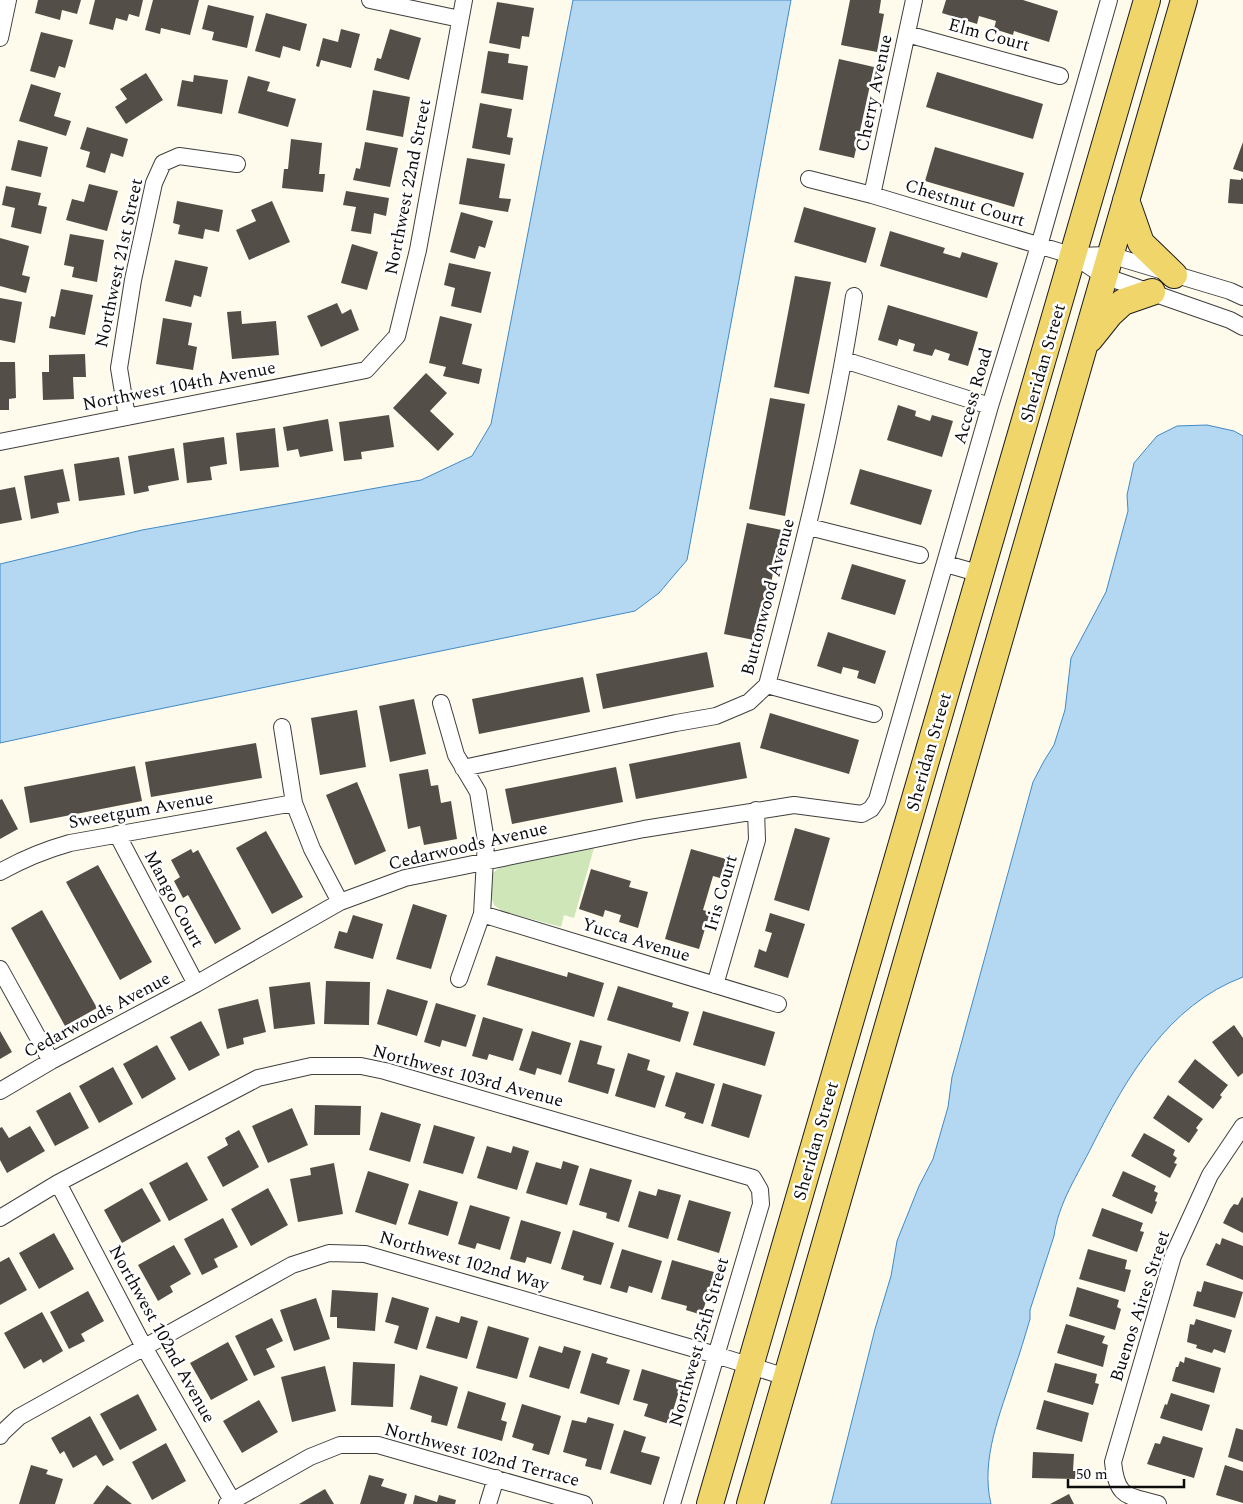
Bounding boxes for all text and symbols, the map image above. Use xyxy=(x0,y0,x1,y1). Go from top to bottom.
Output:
street label: Elm Court xyxy=(945,11,1033,59)
street label: Cherry Avenue xyxy=(848,32,900,154)
street label: Northwest 22nd Street xyxy=(378,97,438,277)
street label: Chestnut Court xyxy=(902,172,1028,234)
street label: Northwest 21st Street xyxy=(88,176,150,350)
street label: Sheridan Street xyxy=(1013,300,1073,426)
street label: Access Road xyxy=(946,344,1000,448)
street label: Northwest 104th Avenue xyxy=(80,354,278,418)
street label: Buttonwood Avenue xyxy=(734,515,802,679)
street label: Sheridan Street xyxy=(899,689,959,815)
street label: Sweetgum Avenue xyxy=(66,784,216,836)
street label: Cedarwoods Avenue xyxy=(386,815,550,877)
street label: Mango Court xyxy=(137,846,211,952)
street label: Iris Court xyxy=(697,852,745,934)
street label: Yucca Avenue xyxy=(578,911,694,969)
street label: Cedarwoods Avenue xyxy=(19,965,175,1065)
street label: Northwest 103rd Avenue xyxy=(369,1037,567,1115)
street label: Sheridan Street xyxy=(786,1078,846,1204)
street label: Northwest 102nd Way xyxy=(376,1224,553,1299)
street label: Buenos Aires Street xyxy=(1103,1227,1177,1385)
street label: Northwest 102nd Avenue xyxy=(102,1240,222,1428)
street label: Northwest 25th Street xyxy=(662,1254,736,1430)
street label: Northwest 102nd Terrace xyxy=(381,1416,583,1494)
scale bar xyxy=(1068,1456,1184,1488)
text: 50 m xyxy=(1076,1463,1108,1486)

